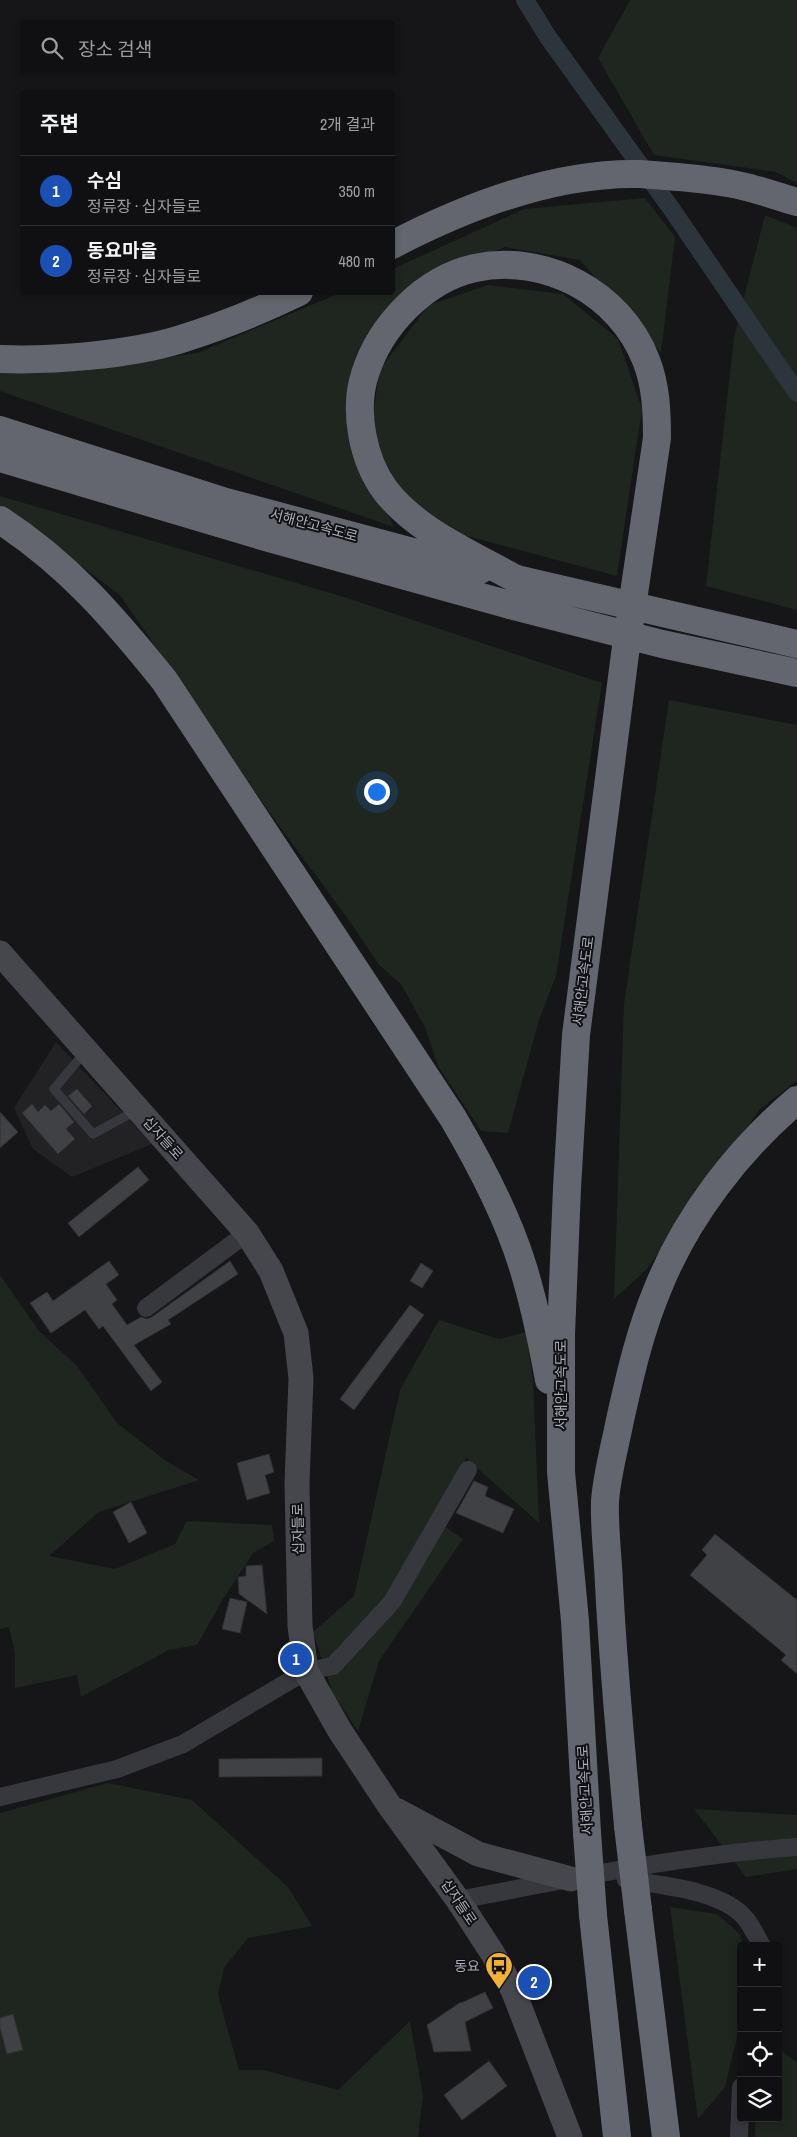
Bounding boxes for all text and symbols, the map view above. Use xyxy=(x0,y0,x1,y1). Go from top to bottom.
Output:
search box xyxy=(20,20,395,75)
icon: search xyxy=(38,34,66,62)
text: 장소 검색 xyxy=(78,36,152,62)
text: 주변 xyxy=(40,109,79,138)
text: 2개 결과 xyxy=(320,113,375,135)
text: 수심 xyxy=(87,167,122,193)
text: 1 xyxy=(52,180,60,202)
text: 350 m xyxy=(339,180,375,202)
text: 정류장 · 십자들로 xyxy=(87,195,201,217)
text: 동요마을 xyxy=(87,237,157,263)
text: 2 xyxy=(52,250,60,272)
text: 480 m xyxy=(339,250,375,272)
text: 정류장 · 십자들로 xyxy=(87,265,201,287)
street label: 서해안고속도로 xyxy=(268,505,360,545)
your location xyxy=(364,779,390,805)
street label: 서해안고속도로 xyxy=(569,935,597,1027)
street label: 십자들로 xyxy=(139,1113,187,1163)
street label: 서해안고속도로 xyxy=(552,1340,570,1430)
street label: 십자들로 xyxy=(289,1503,307,1555)
pin: 1 xyxy=(280,1640,312,1678)
street label: 서해안고속도로 xyxy=(574,1744,596,1835)
street label: 십자들로 xyxy=(437,1876,481,1928)
map controls xyxy=(737,1942,782,2122)
button: + xyxy=(737,1942,782,1987)
bus stop icon: 동요 xyxy=(484,1951,514,1990)
place label: 동요 xyxy=(454,1957,480,1975)
pin: 2 xyxy=(518,1963,550,2001)
button: − xyxy=(737,1987,782,2032)
button: locate xyxy=(737,2032,782,2077)
button: layers xyxy=(737,2077,782,2122)

